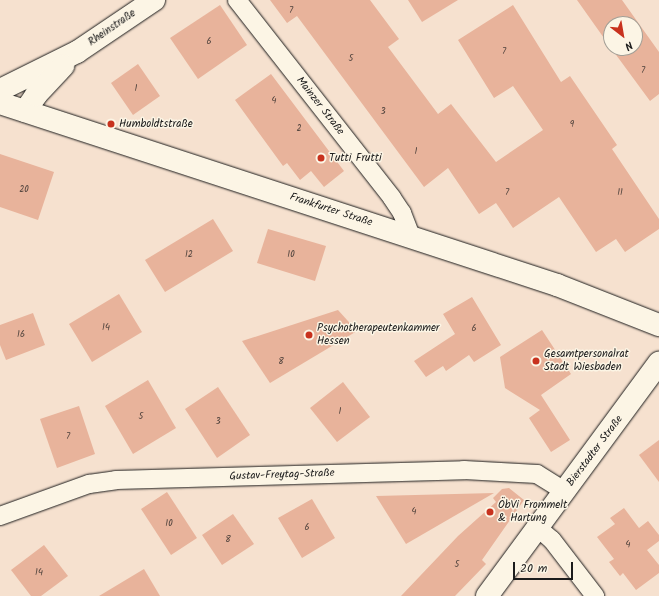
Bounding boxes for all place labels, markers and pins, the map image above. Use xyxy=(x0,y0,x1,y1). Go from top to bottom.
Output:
place label: Humboldtstraße xyxy=(119,117,193,131)
marker: Humboldtstraße xyxy=(106,119,116,129)
place label: Tutti Frutti xyxy=(329,151,382,165)
marker: Tutti Frutti xyxy=(316,153,326,163)
place label: Psychotherapeutenkammer Hessen xyxy=(317,322,439,348)
marker: Psychotherapeutenkammer Hessen xyxy=(304,330,314,340)
place label: Gesamtpersonalrat Stadt Wiesbaden xyxy=(544,348,629,374)
marker: Gesamtpersonalrat Stadt Wiesbaden xyxy=(531,356,541,366)
place label: ÖbVi Frommelt & Hartung xyxy=(498,499,567,525)
marker: ÖbVi Frommelt & Hartung xyxy=(485,507,495,517)

